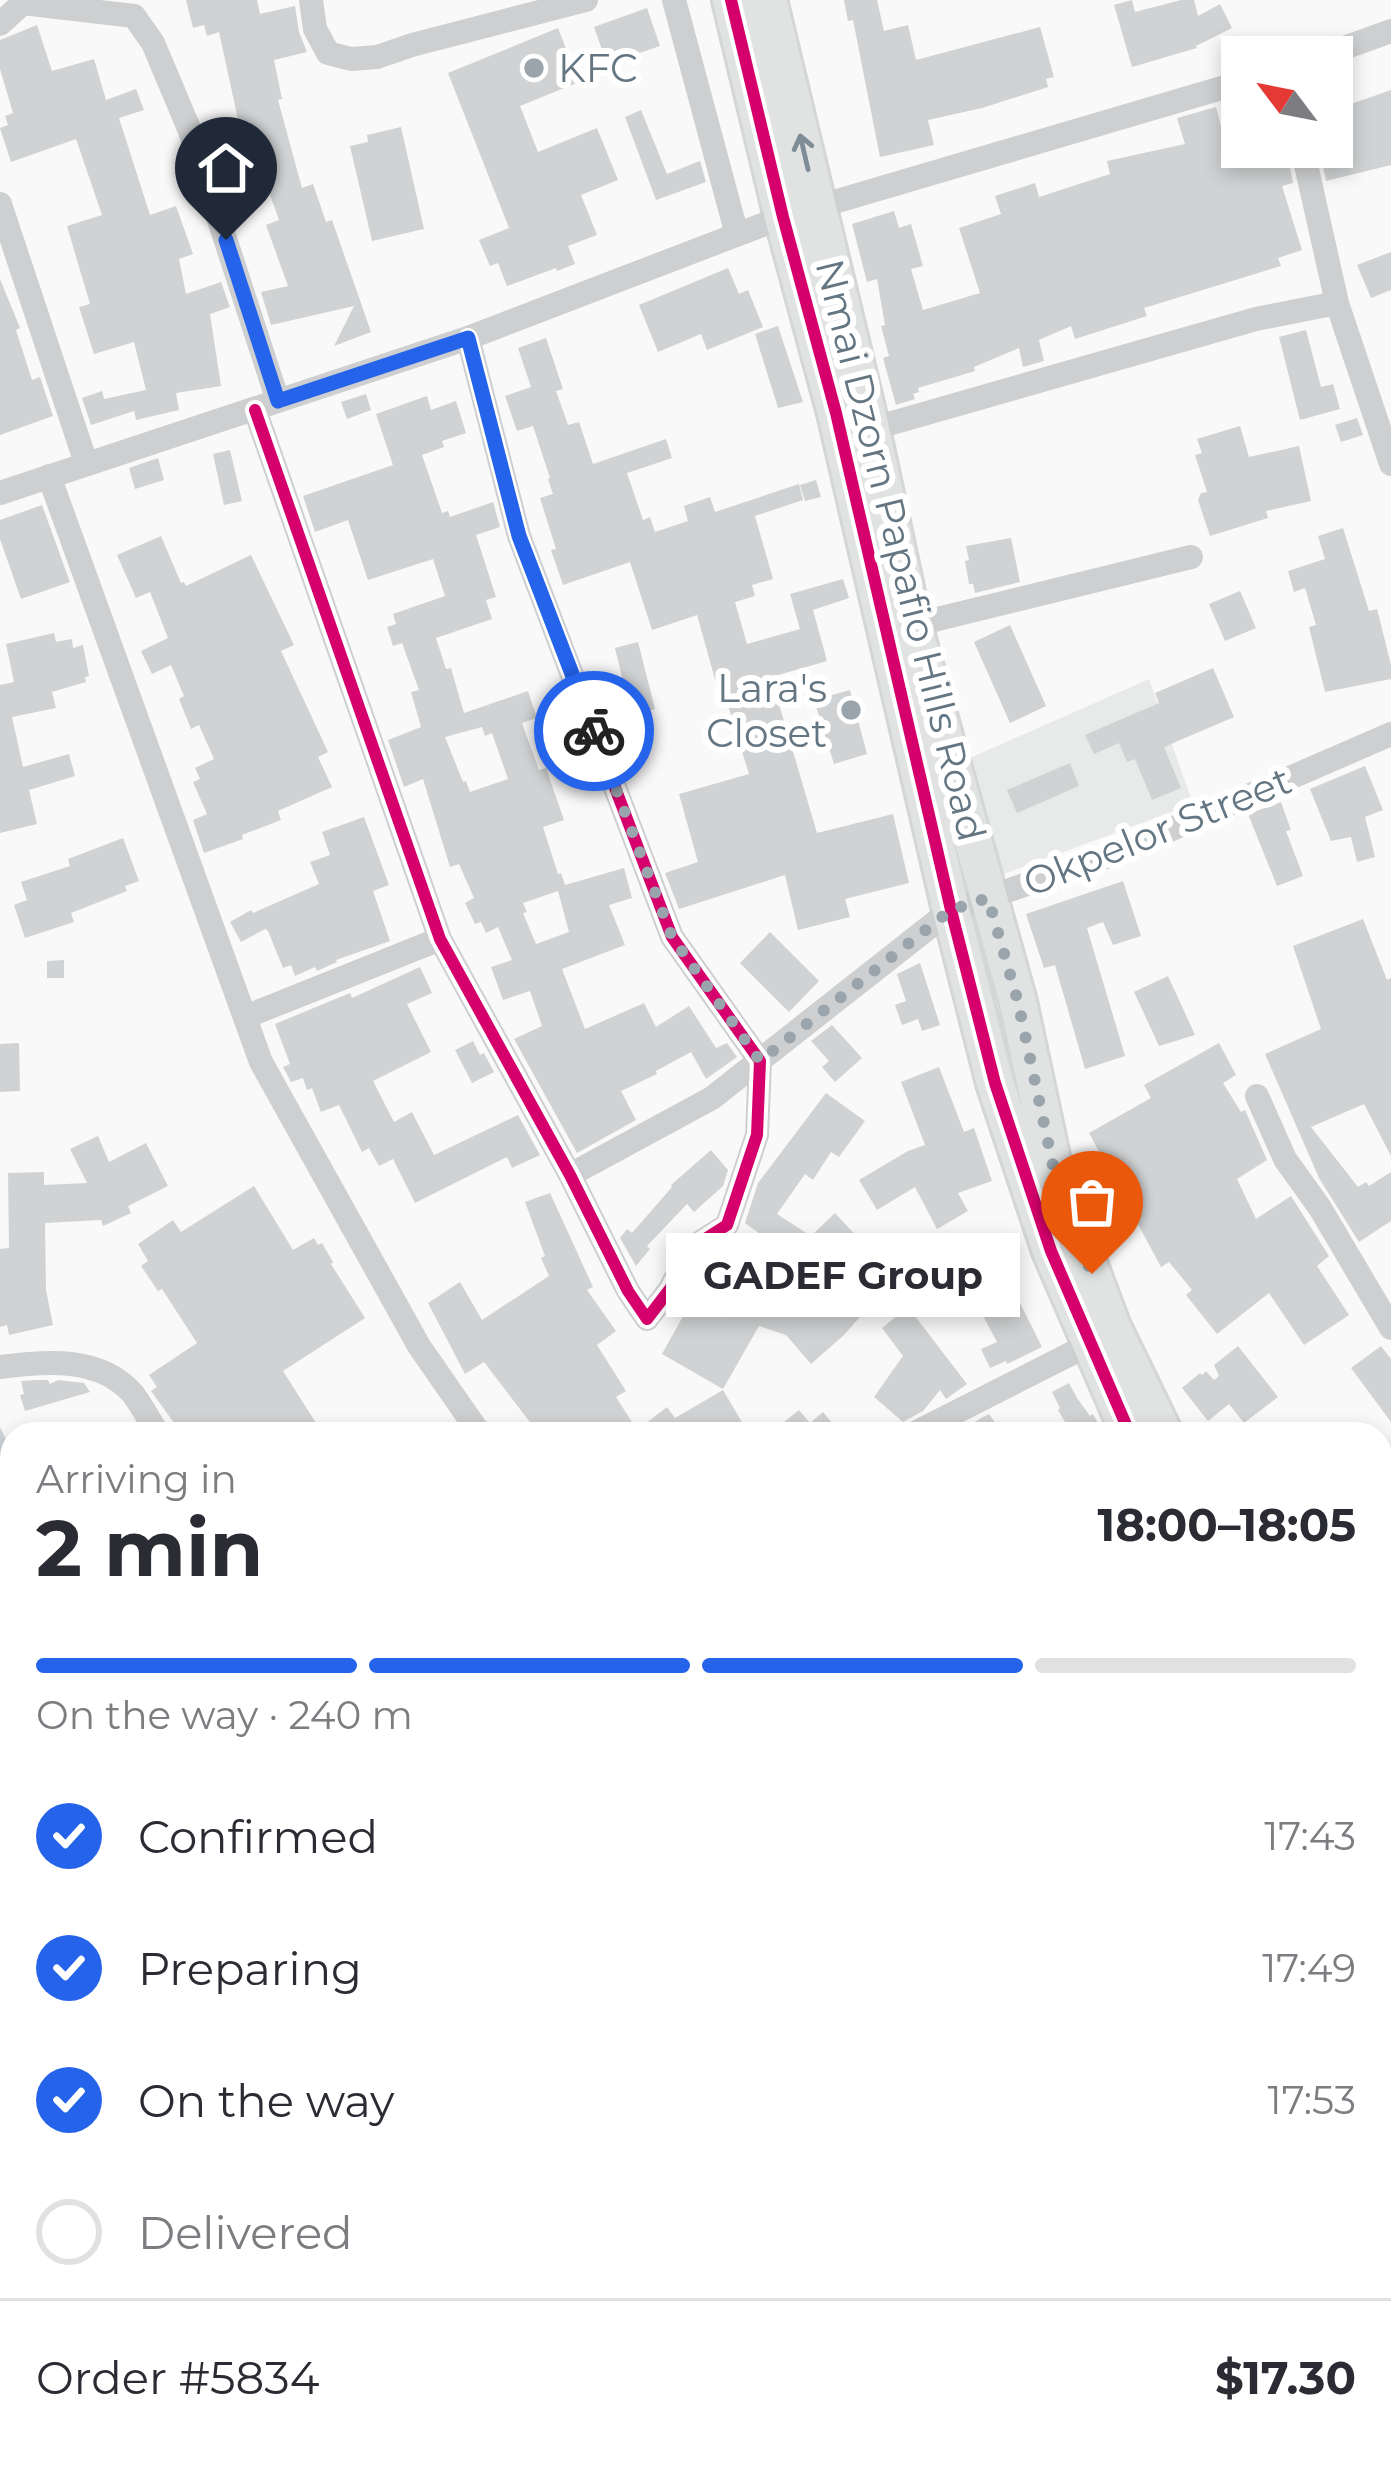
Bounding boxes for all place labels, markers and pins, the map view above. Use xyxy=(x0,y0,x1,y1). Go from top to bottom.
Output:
place label: KFC xyxy=(558,44,638,92)
marker: KFC xyxy=(521,55,547,81)
pin xyxy=(175,117,277,240)
place label: Lara's Closet xyxy=(706,664,827,757)
marker: Lara's Closet xyxy=(838,697,864,723)
pin xyxy=(1041,1151,1143,1274)
callout: GADEF Group xyxy=(666,1232,1020,1316)

